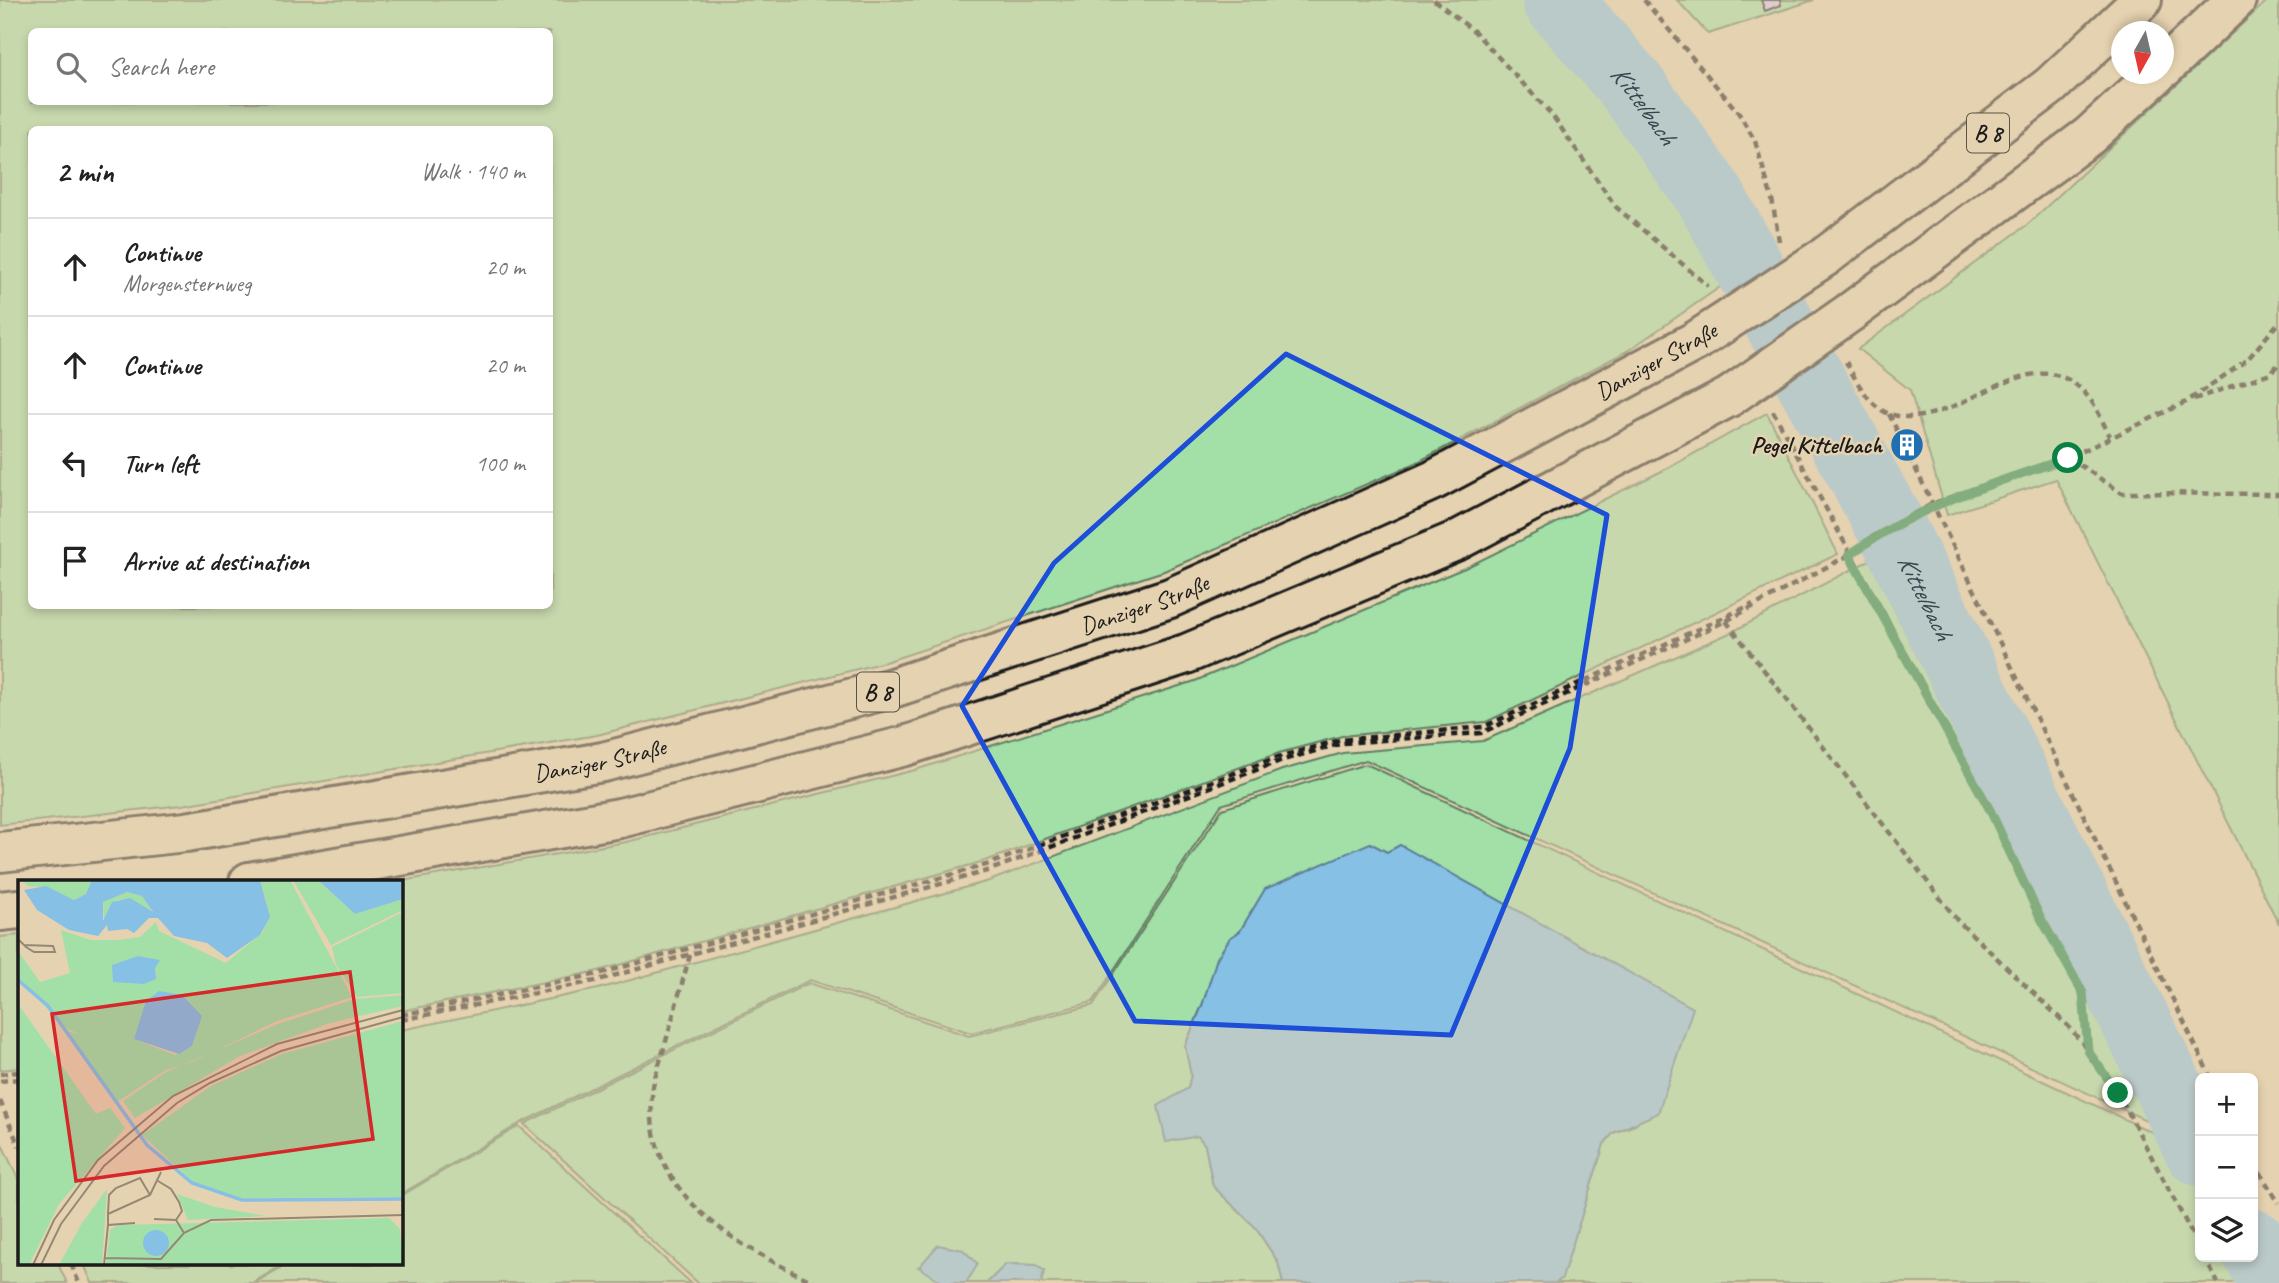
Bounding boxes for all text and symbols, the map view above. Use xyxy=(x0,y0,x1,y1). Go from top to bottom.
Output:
north arrow xyxy=(2111,21,2174,84)
search box xyxy=(28,28,553,105)
icon: search xyxy=(52,48,90,86)
text: Search here xyxy=(108,50,214,83)
water label: Kittelbach xyxy=(1603,58,1685,153)
road number: B 8 xyxy=(1967,114,2009,152)
text: 2 min xyxy=(56,153,113,191)
text: Walk · 140 m xyxy=(421,157,525,186)
text: Continue xyxy=(123,236,201,269)
icon: ahead xyxy=(56,248,94,286)
text: 20 m xyxy=(486,253,525,282)
text: Morgensternweg xyxy=(123,269,251,298)
street label: Danziger Straße xyxy=(1590,314,1724,407)
icon: ahead xyxy=(56,346,94,384)
text: Continue xyxy=(123,349,201,382)
text: 20 m xyxy=(486,351,525,380)
building icon: Pegel Kittelbach xyxy=(1888,426,1926,464)
place label: Pegel Kittelbach xyxy=(1751,430,1883,460)
route start xyxy=(2052,442,2083,473)
icon: left xyxy=(56,444,94,482)
text: Turn left xyxy=(123,447,198,480)
text: 100 m xyxy=(476,449,525,478)
icon: arrive xyxy=(56,542,94,580)
text: Arrive at destination xyxy=(123,545,309,578)
water label: Kittelbach xyxy=(1890,549,1961,647)
street label: Danziger Straße xyxy=(1076,567,1215,641)
road number: B 8 xyxy=(857,672,899,712)
street label: Danziger Straße xyxy=(531,731,671,788)
inset map xyxy=(18,880,402,1266)
map controls xyxy=(2195,1073,2258,1262)
button: + xyxy=(2195,1073,2258,1136)
route end xyxy=(2102,1077,2133,1108)
button: − xyxy=(2195,1136,2258,1199)
button: layers xyxy=(2195,1199,2258,1262)

